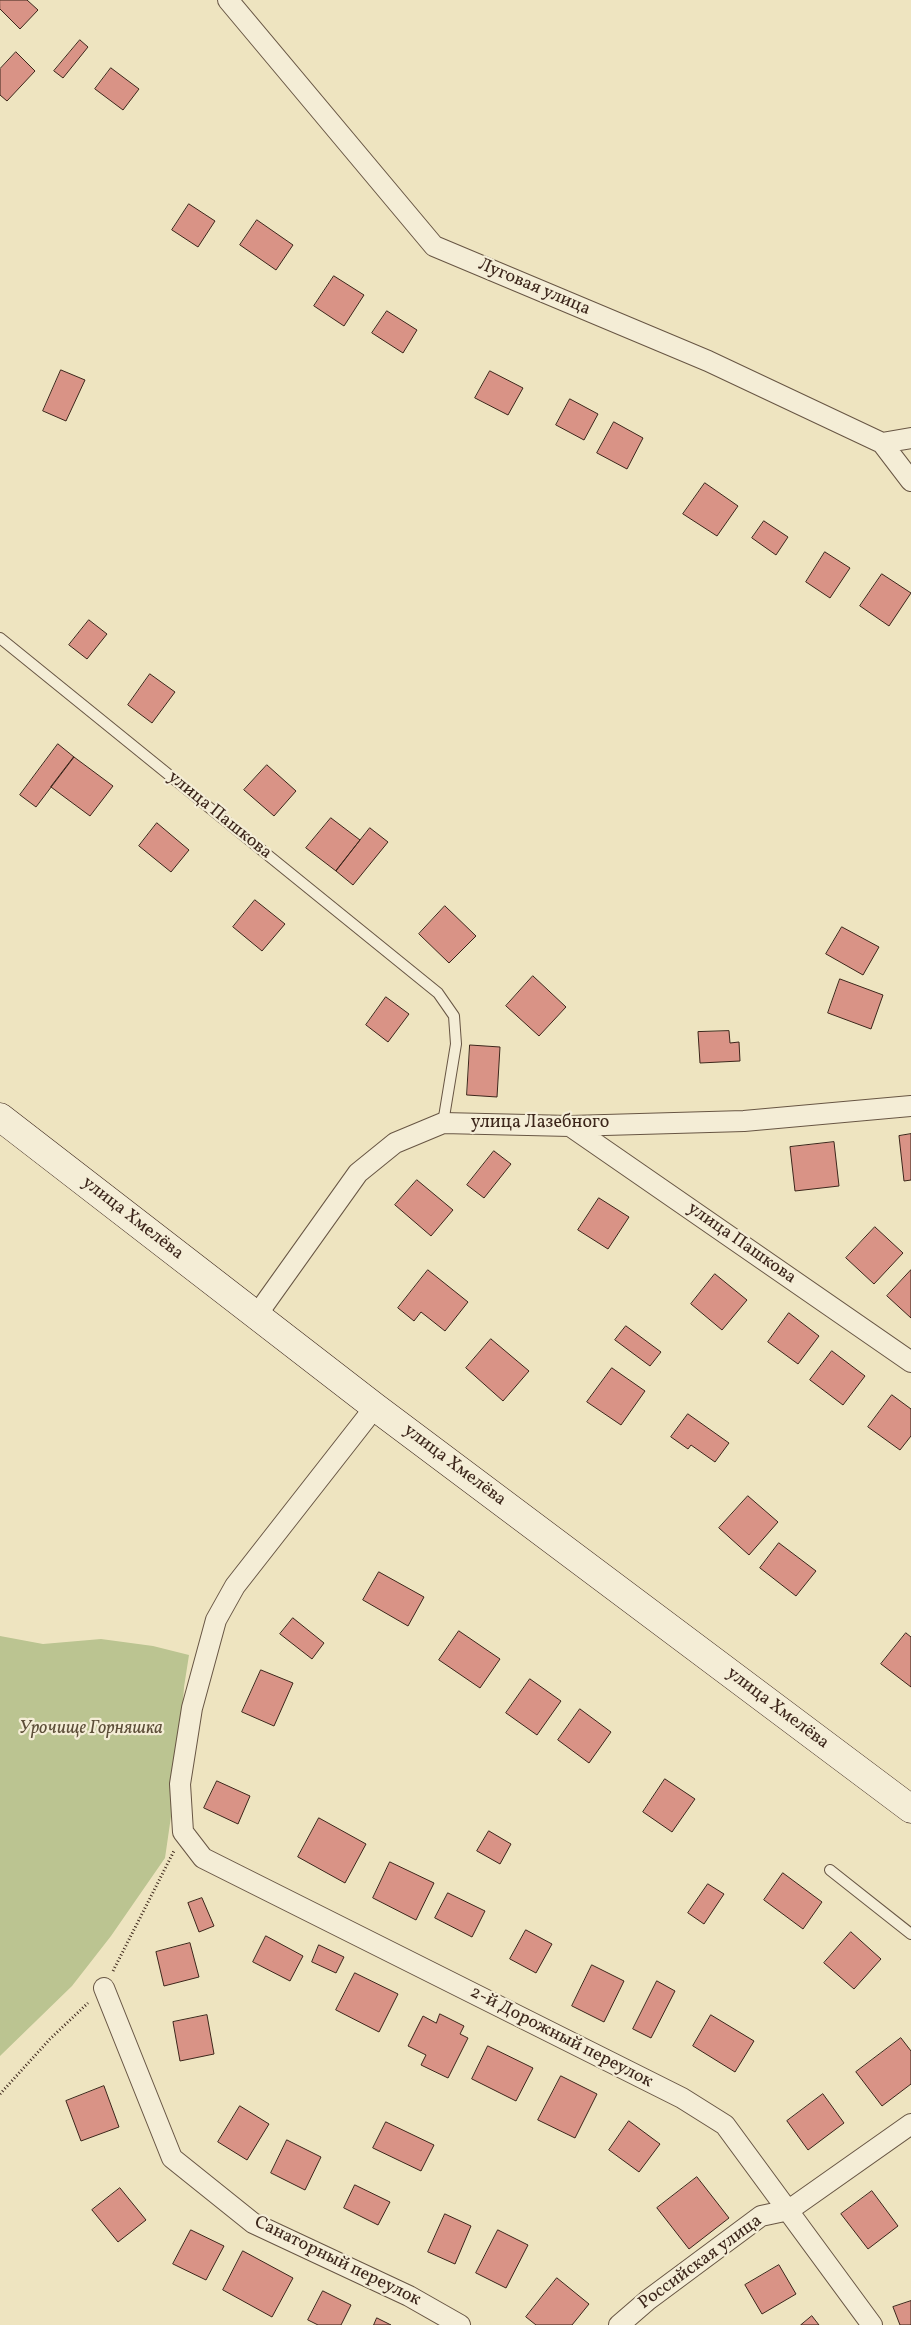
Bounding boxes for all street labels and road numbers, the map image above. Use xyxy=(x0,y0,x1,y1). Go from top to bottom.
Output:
street label: Луговая улица xyxy=(475,255,593,321)
street label: улица Пашкова xyxy=(162,767,276,865)
street label: улица Лазебного xyxy=(471,1113,609,1135)
street label: улица Хмелёва xyxy=(77,1173,187,1265)
street label: улица Пашкова xyxy=(682,1198,800,1290)
street label: улица Хмелёва xyxy=(398,1420,510,1512)
street label: улица Хмелёва xyxy=(721,1663,833,1755)
street label: 2-й Дорожный переулок xyxy=(466,1982,656,2094)
street label: Российская улица xyxy=(635,2211,767,2315)
street label: Санаторный переулок xyxy=(250,2212,424,2312)

